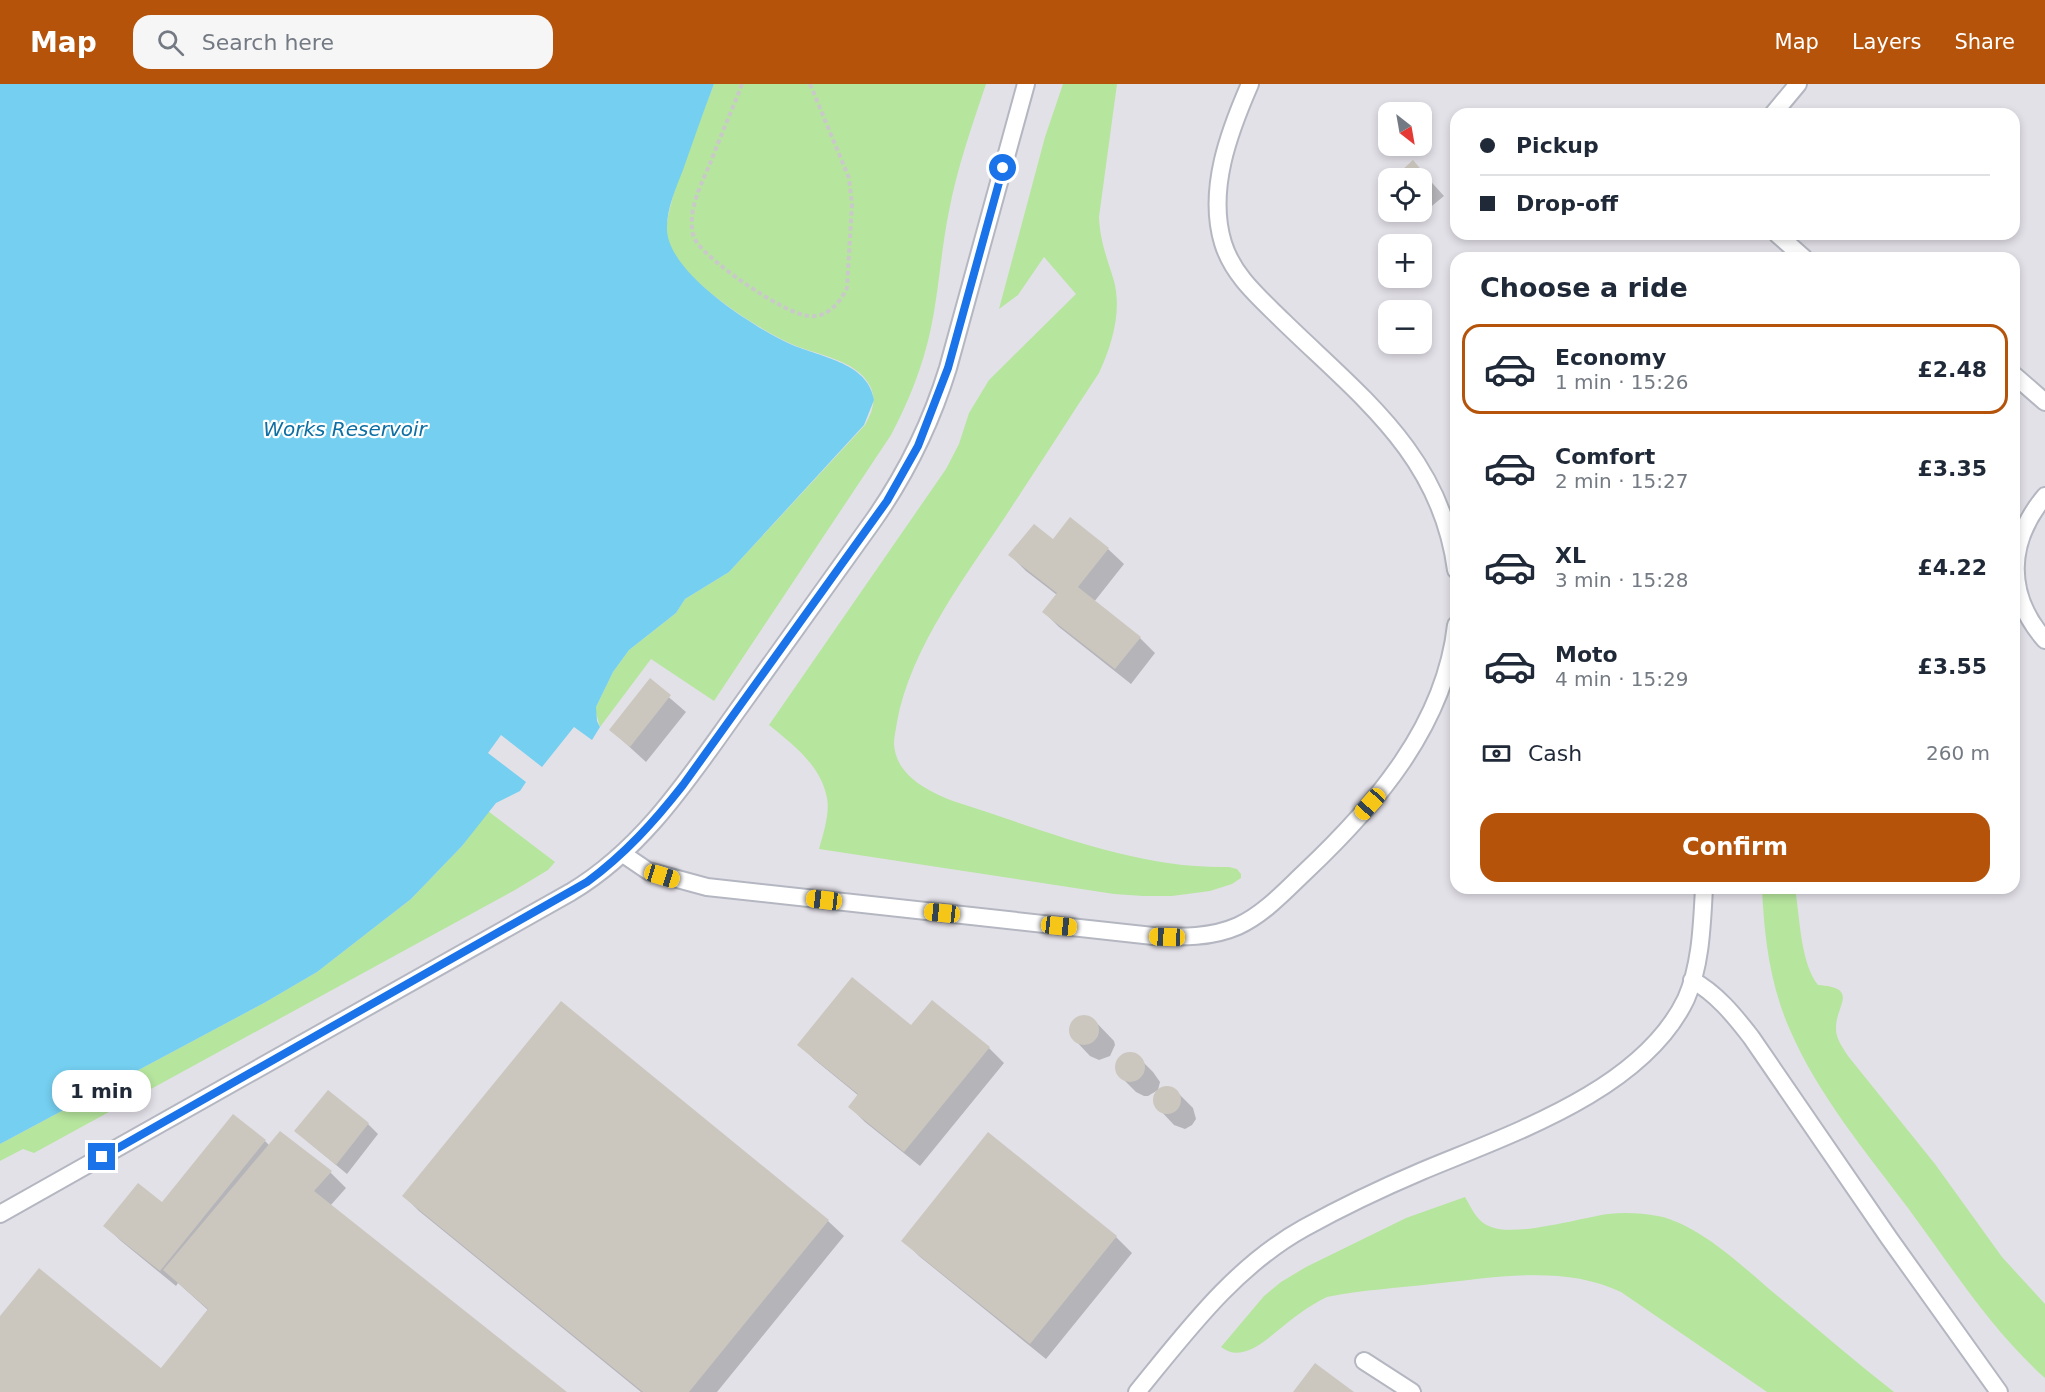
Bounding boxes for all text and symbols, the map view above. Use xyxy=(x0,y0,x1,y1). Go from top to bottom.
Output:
search box xyxy=(133,15,553,69)
text: Map xyxy=(30,26,97,59)
icon: search xyxy=(154,26,187,59)
text: Search here xyxy=(202,30,334,55)
text: Map xyxy=(1775,30,1819,54)
text: Layers xyxy=(1852,30,1921,54)
text: Share xyxy=(1954,30,2015,54)
north arrow xyxy=(1378,102,1432,156)
map controls xyxy=(1378,102,1432,354)
text: Pickup xyxy=(1516,133,1599,158)
route start xyxy=(989,154,1016,181)
button: locate xyxy=(1378,168,1432,222)
text: Drop-off xyxy=(1516,191,1618,216)
button: + xyxy=(1378,234,1432,288)
text: Choose a ride xyxy=(1480,272,1688,303)
button: − xyxy=(1378,300,1432,354)
icon: car xyxy=(1483,342,1537,396)
text: Economy xyxy=(1555,345,1666,370)
text: £2.48 xyxy=(1917,357,1987,382)
text: 1 min · 15:26 xyxy=(1555,370,1689,394)
water label: Works Reservoir xyxy=(263,417,429,441)
icon: car xyxy=(1483,441,1537,495)
text: Comfort xyxy=(1555,444,1655,469)
text: £3.35 xyxy=(1917,456,1987,481)
text: 2 min · 15:27 xyxy=(1555,469,1689,493)
icon: car xyxy=(1483,540,1537,594)
text: XL xyxy=(1555,543,1586,568)
text: £4.22 xyxy=(1917,555,1987,580)
text: 3 min · 15:28 xyxy=(1555,568,1689,592)
icon: car xyxy=(1483,639,1537,693)
text: Moto xyxy=(1555,642,1618,667)
text: £3.55 xyxy=(1917,654,1987,679)
text: 4 min · 15:29 xyxy=(1555,667,1689,691)
icon: cash xyxy=(1480,737,1513,770)
text: Cash xyxy=(1528,741,1582,766)
text: 260 m xyxy=(1926,741,1990,765)
car xyxy=(1351,785,1389,823)
button: Confirm xyxy=(1480,813,1990,882)
car xyxy=(642,862,682,890)
car xyxy=(805,889,843,911)
car xyxy=(923,902,961,924)
car xyxy=(1040,915,1078,937)
car xyxy=(1149,927,1185,947)
callout: 1 min xyxy=(52,1070,152,1112)
text: 1 min xyxy=(70,1079,133,1103)
route end xyxy=(88,1143,115,1170)

